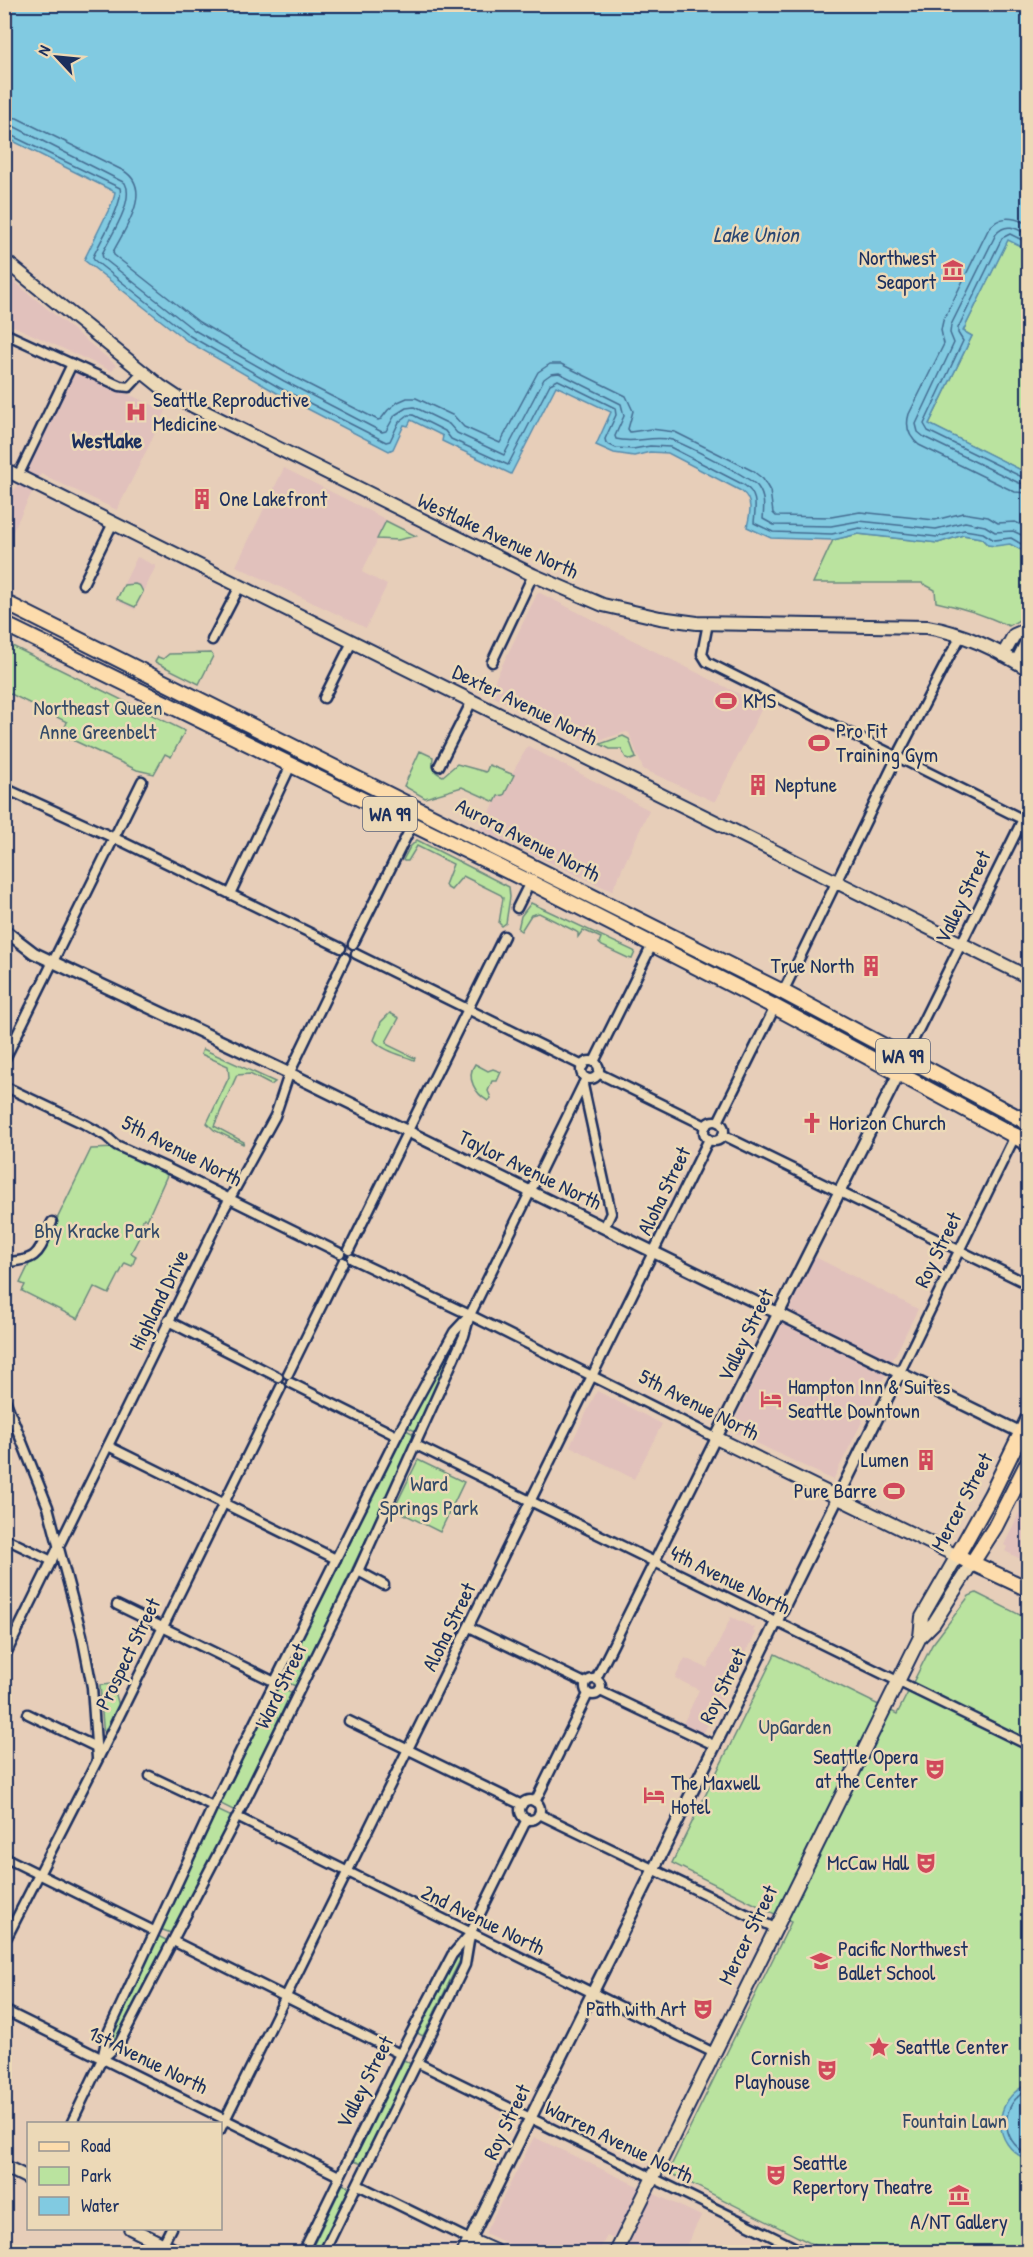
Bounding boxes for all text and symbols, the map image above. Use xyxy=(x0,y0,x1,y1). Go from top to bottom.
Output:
north arrow xyxy=(27,27,87,87)
text: N xyxy=(32,41,55,59)
water label: Lake Union xyxy=(713,219,801,249)
place label: Northwest Seaport xyxy=(859,243,937,296)
museum icon: Northwest Seaport xyxy=(941,258,965,282)
place label: Seattle Reproductive Medicine xyxy=(153,385,309,438)
hospital icon: Seattle Reproductive Medicine xyxy=(124,400,148,424)
district label: Westlake xyxy=(72,425,143,455)
place label: One Lakefront xyxy=(219,484,328,513)
street label: Westlake Avenue North xyxy=(413,486,583,586)
building icon: One Lakefront xyxy=(190,487,214,511)
street label: Dexter Avenue North xyxy=(448,657,603,752)
place label: KMS xyxy=(743,686,776,715)
sports icon: KMS xyxy=(714,689,738,713)
park label: Northeast Queen Anne Greenbelt xyxy=(34,693,162,746)
place label: Pro Fit Training Gym xyxy=(836,716,938,769)
sports icon: Pro Fit Training Gym xyxy=(807,731,831,755)
place label: Neptune xyxy=(775,770,837,799)
building icon: Neptune xyxy=(746,773,770,797)
street label: Aurora Avenue North xyxy=(451,791,605,888)
road number: WA 99 xyxy=(363,797,417,831)
street label: Valley Street xyxy=(928,845,998,948)
place label: True North xyxy=(771,951,854,980)
building icon: True North xyxy=(859,954,883,978)
road number: WA 99 xyxy=(876,1039,930,1073)
street label: 5th Avenue North xyxy=(117,1108,248,1193)
place label: Horizon Church xyxy=(829,1108,946,1137)
church icon: Horizon Church xyxy=(800,1111,824,1135)
street label: Taylor Avenue North xyxy=(454,1122,607,1217)
street label: Aloha Street xyxy=(630,1141,698,1240)
street label: Roy Street xyxy=(907,1207,969,1292)
park label: Bhy Kracke Park xyxy=(34,1216,160,1245)
street label: Highland Drive xyxy=(122,1245,195,1355)
street label: Valley Street xyxy=(711,1283,781,1386)
street label: 5th Avenue North xyxy=(634,1362,765,1447)
place label: Hampton Inn & Suites Seattle Downtown xyxy=(788,1372,950,1425)
hotel icon: Hampton Inn & Suites Seattle Downtown xyxy=(759,1387,783,1411)
place label: Lumen xyxy=(861,1445,909,1474)
street label: Mercer Street xyxy=(924,1447,1000,1556)
building icon: Lumen xyxy=(914,1448,938,1472)
park label: Ward Springs Park xyxy=(380,1469,478,1522)
place label: Pure Barre xyxy=(794,1476,877,1505)
sports icon: Pure Barre xyxy=(882,1479,906,1503)
street label: 4th Avenue North xyxy=(665,1538,795,1621)
street label: Aloha Street xyxy=(415,1577,483,1676)
street label: Prospect Street xyxy=(88,1592,167,1715)
street label: Ward Street xyxy=(248,1638,314,1733)
street label: Roy Street xyxy=(692,1643,754,1728)
park label: UpGarden xyxy=(759,1712,831,1741)
place label: Seattle Opera at the Center xyxy=(813,1742,918,1795)
theatre icon: Seattle Opera at the Center xyxy=(923,1757,947,1781)
place label: The Maxwell Hotel xyxy=(671,1768,761,1821)
hotel icon: The Maxwell Hotel xyxy=(642,1783,666,1807)
place label: McCaw Hall xyxy=(827,1848,910,1877)
theatre icon: McCaw Hall xyxy=(914,1851,938,1875)
street label: 2nd Avenue North xyxy=(417,1877,550,1962)
street label: Mercer Street xyxy=(711,1880,784,1989)
place label: Pacific Northwest Ballet School xyxy=(838,1934,968,1987)
school or university icon: Pacific Northwest Ballet School xyxy=(809,1949,833,1973)
place label: Path with Art xyxy=(586,1994,687,2023)
theatre icon: Path with Art xyxy=(691,1997,715,2021)
street label: 1st Avenue North xyxy=(84,2018,213,2101)
street label: Valley Street xyxy=(329,2030,401,2133)
place label: Seattle Center xyxy=(896,2032,1008,2061)
place icon: Seattle Center xyxy=(867,2035,891,2059)
place label: Cornish Playhouse xyxy=(735,2043,810,2096)
theatre icon: Cornish Playhouse xyxy=(815,2058,839,2082)
street label: Roy Street xyxy=(476,2079,538,2164)
street label: Warren Avenue North xyxy=(540,2093,698,2190)
park label: Fountain Lawn xyxy=(902,2106,1007,2135)
legend xyxy=(27,2122,222,2230)
text: Road xyxy=(81,2133,111,2158)
place label: Seattle Repertory Theatre xyxy=(793,2148,933,2201)
text: Park xyxy=(81,2163,112,2188)
theatre icon: Seattle Repertory Theatre xyxy=(764,2163,788,2187)
museum icon: A/NT Gallery xyxy=(947,2183,971,2207)
text: Water xyxy=(81,2193,119,2218)
place label: A/NT Gallery xyxy=(910,2207,1008,2236)

